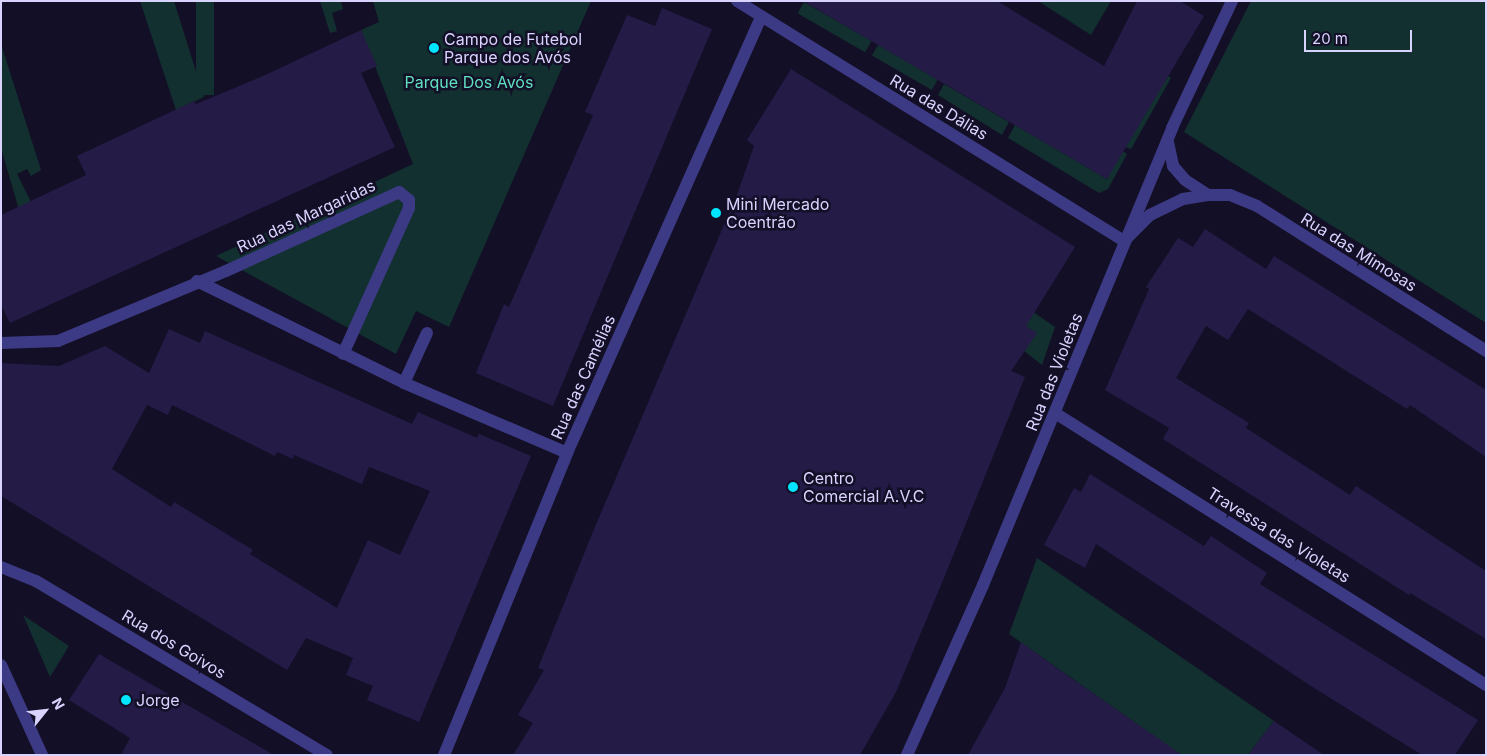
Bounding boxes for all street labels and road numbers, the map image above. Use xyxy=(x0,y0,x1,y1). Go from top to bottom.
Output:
street label: Rua das Dálias xyxy=(887,70,991,144)
street label: Rua das Margaridas xyxy=(234,176,378,256)
street label: Rua das Mimosas xyxy=(1298,209,1420,295)
street label: Rua das Violetas xyxy=(1022,310,1086,434)
street label: Rua das Camélias xyxy=(547,312,619,442)
street label: Travessa das Violetas xyxy=(1204,483,1354,587)
street label: Rua dos Goivos xyxy=(119,605,229,683)

